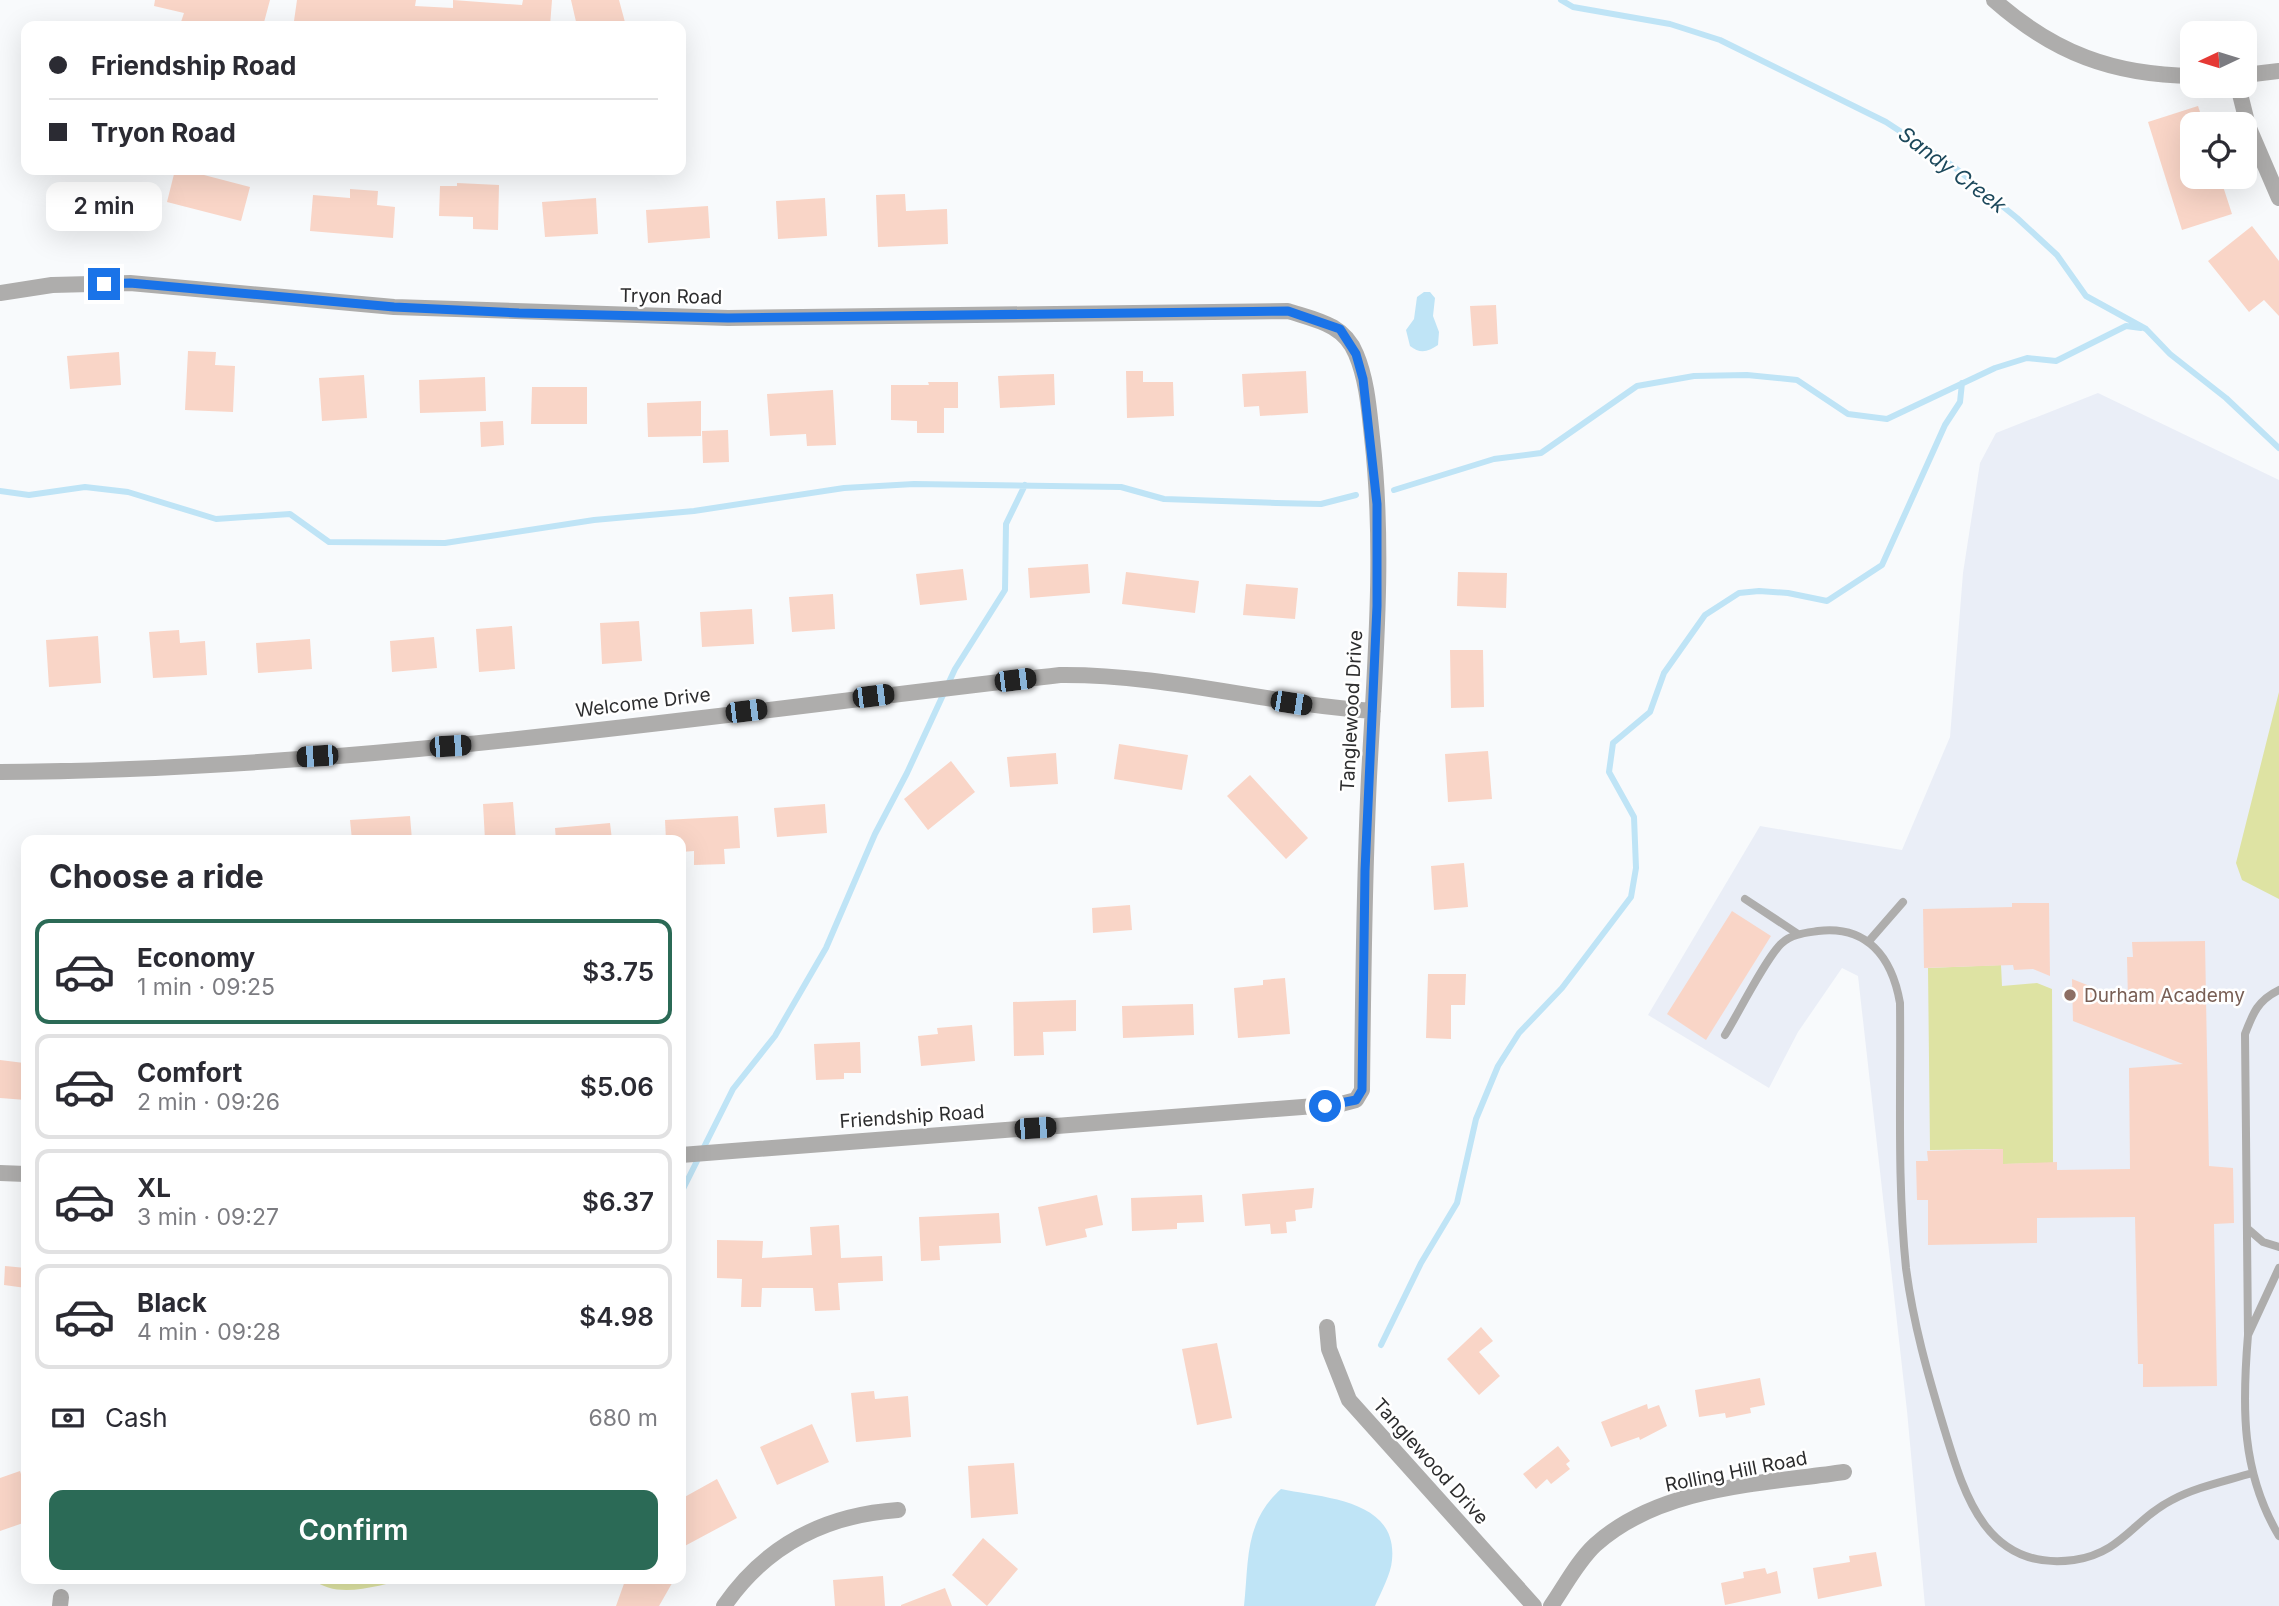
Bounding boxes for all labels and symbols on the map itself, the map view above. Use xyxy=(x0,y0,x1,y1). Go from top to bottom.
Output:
north arrow xyxy=(2180,21,2258,98)
water label: Sandy Creek xyxy=(1894,121,2011,218)
callout: 2 min xyxy=(46,182,162,232)
route end xyxy=(88,268,120,300)
street label: Tryon Road xyxy=(619,284,723,309)
street label: Tanglewood Drive xyxy=(1336,630,1367,792)
car xyxy=(993,667,1038,693)
street label: Welcome Drive xyxy=(574,683,712,722)
car xyxy=(851,683,896,709)
car xyxy=(1269,689,1314,717)
car xyxy=(724,698,769,724)
car xyxy=(429,734,472,758)
car xyxy=(296,744,339,768)
place label: Durham Academy xyxy=(2084,984,2245,1007)
marker: Durham Academy xyxy=(2062,987,2078,1003)
route start xyxy=(1309,1090,1341,1122)
street label: Friendship Road xyxy=(839,1100,985,1133)
car xyxy=(1014,1116,1057,1140)
street label: Tanglewood Drive xyxy=(1368,1393,1493,1529)
street label: Rolling Hill Road xyxy=(1663,1446,1809,1497)

